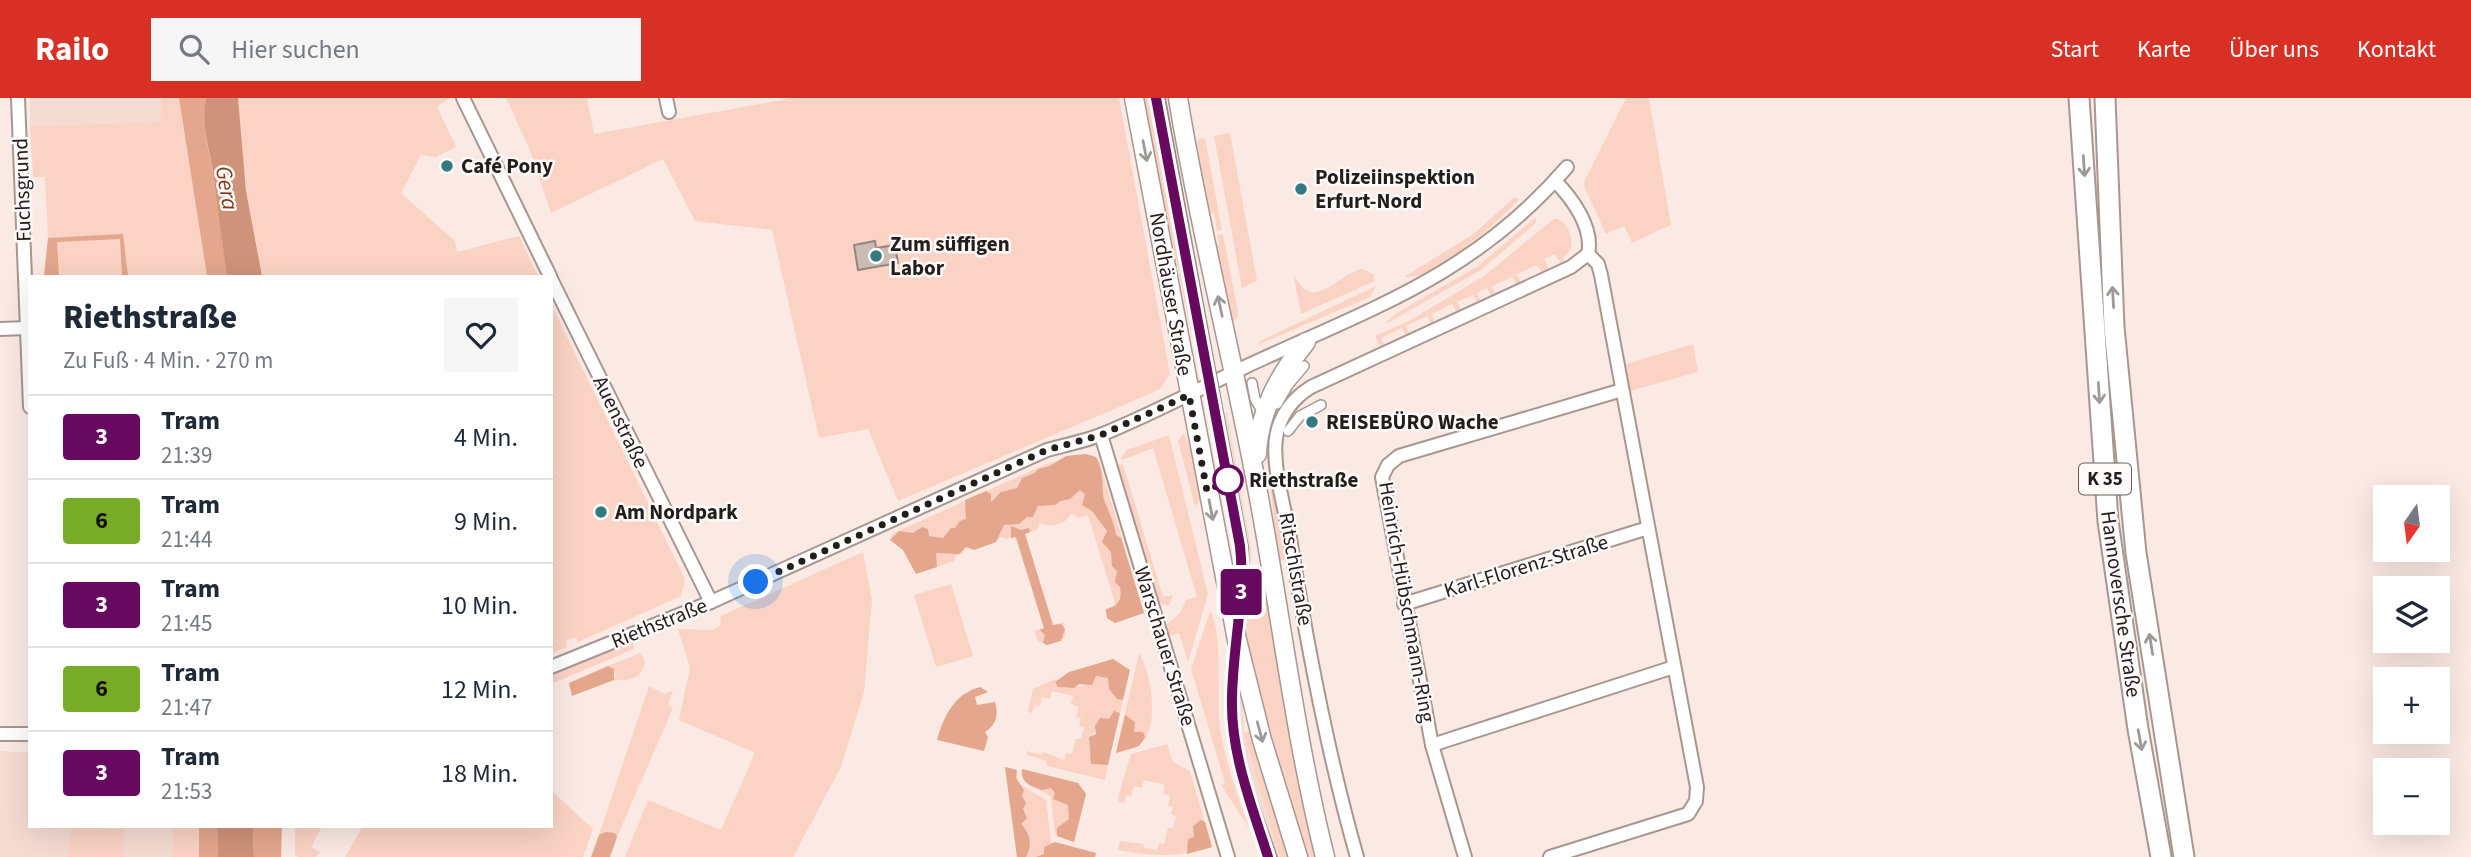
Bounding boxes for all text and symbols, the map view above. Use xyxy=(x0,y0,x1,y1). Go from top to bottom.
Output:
search box xyxy=(151,18,641,81)
text: Railo xyxy=(35,26,109,73)
icon: search xyxy=(175,30,213,68)
text: Hier suchen xyxy=(231,31,360,68)
text: Start xyxy=(2051,32,2099,67)
text: Karte xyxy=(2137,32,2191,67)
text: Über uns xyxy=(2229,32,2319,67)
text: Kontakt xyxy=(2357,32,2436,67)
street label: Fuchsgrund xyxy=(5,138,39,242)
one-way arrow xyxy=(1138,139,1152,162)
place label: Café Pony xyxy=(461,151,553,181)
one-way arrow xyxy=(2078,154,2091,177)
marker: Café Pony xyxy=(439,158,455,174)
place label: Polizeiinspektion Erfurt-Nord xyxy=(1315,162,1475,216)
water label: Gera xyxy=(207,163,247,213)
marker: Polizeiinspektion Erfurt-Nord xyxy=(1293,181,1309,197)
street label: Nordhäuser Straße xyxy=(1142,210,1200,378)
place label: Zum süffigen Labor xyxy=(890,229,1010,283)
marker: Zum süffigen Labor xyxy=(868,248,884,264)
one-way arrow xyxy=(2106,285,2119,308)
text: Riethstraße xyxy=(63,294,237,341)
one-way arrow xyxy=(1212,295,1226,318)
button: heart xyxy=(444,298,518,372)
text: Zu Fuß · 4 Min. · 270 m xyxy=(63,344,273,377)
street label: Auenstraße xyxy=(586,370,656,474)
one-way arrow xyxy=(2093,381,2106,404)
text: Tram xyxy=(161,402,220,439)
place label: REISEBÜRO Wache xyxy=(1326,407,1499,437)
marker: REISEBÜRO Wache xyxy=(1304,414,1320,430)
text: 3 xyxy=(95,419,108,454)
text: 4 Min. xyxy=(454,419,518,456)
text: 21:39 xyxy=(161,439,212,472)
road number: K 35 xyxy=(2079,464,2131,494)
marker: Riethstraße xyxy=(1213,465,1243,495)
place label: Riethstraße xyxy=(1249,465,1358,495)
street label: Heinrich-Hübschmann-Ring xyxy=(1371,479,1443,725)
north arrow xyxy=(2373,485,2450,562)
map controls xyxy=(2373,485,2450,835)
text: Tram xyxy=(161,486,220,523)
place label: Am Nordpark xyxy=(614,497,738,527)
one-way arrow xyxy=(1204,498,1218,521)
text: 6 xyxy=(95,503,108,538)
text: 9 Min. xyxy=(454,503,518,540)
marker: Am Nordpark xyxy=(593,504,609,520)
street label: Hannoversche Straße xyxy=(2093,509,2149,699)
street label: Ritschlstraße xyxy=(1271,510,1321,628)
text: 21:44 xyxy=(161,523,212,556)
street label: Karl-Florenz-Straße xyxy=(1440,527,1612,605)
street label: Warschauer Straße xyxy=(1126,563,1204,729)
your location xyxy=(738,564,773,599)
line badge: 3 xyxy=(1218,569,1264,615)
text: Tram xyxy=(161,570,220,607)
text: 3 xyxy=(1235,574,1247,609)
button: layers xyxy=(2373,576,2450,653)
text: 3 xyxy=(95,587,108,622)
text: 10 Min. xyxy=(441,587,518,624)
street label: Riethstraße xyxy=(606,590,712,656)
text: 21:45 xyxy=(161,607,212,640)
one-way arrow xyxy=(2144,633,2157,656)
text: Tram xyxy=(161,654,220,691)
button: + xyxy=(2373,667,2450,744)
text: 6 xyxy=(95,671,108,706)
text: 12 Min. xyxy=(441,671,518,708)
text: 21:47 xyxy=(161,691,212,724)
one-way arrow xyxy=(1254,720,1267,743)
one-way arrow xyxy=(2134,728,2148,751)
text: Tram xyxy=(161,738,220,775)
text: 3 xyxy=(95,755,108,790)
text: 18 Min. xyxy=(441,755,518,792)
button: − xyxy=(2373,758,2450,835)
text: 21:53 xyxy=(161,775,212,808)

